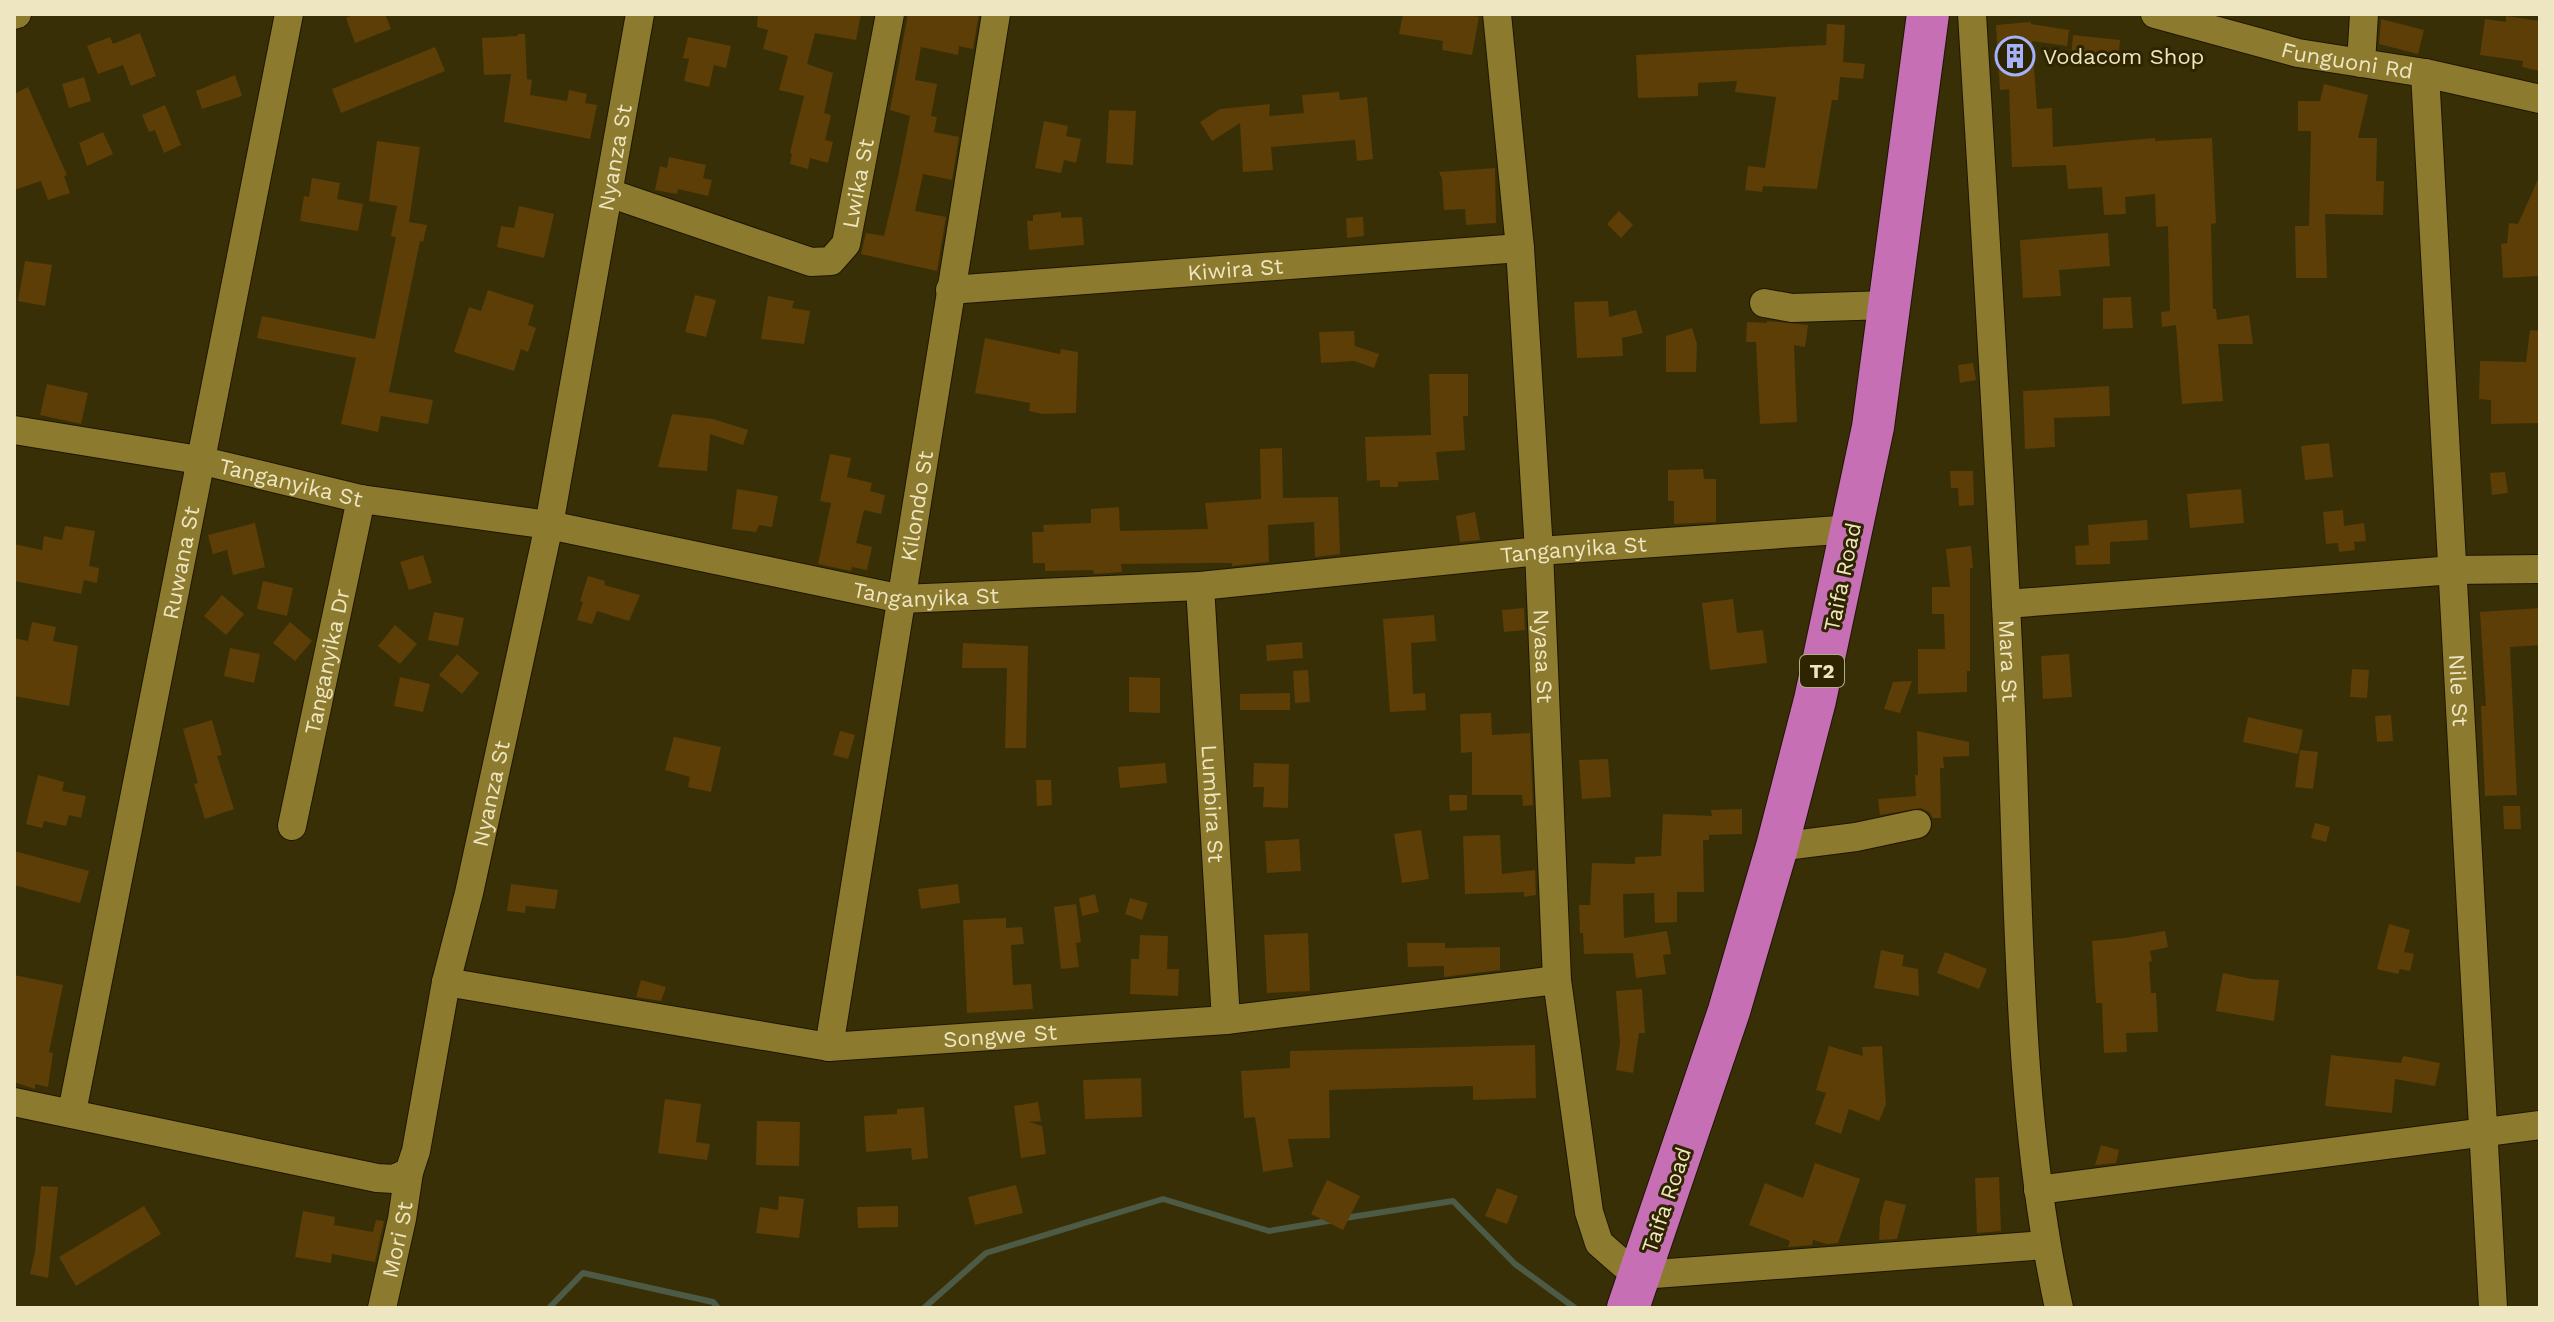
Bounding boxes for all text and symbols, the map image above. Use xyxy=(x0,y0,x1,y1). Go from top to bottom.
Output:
building icon: Vodacom Shop xyxy=(1994,35,2036,77)
street label: Funguoni Rd xyxy=(2278,37,2415,84)
place label: Vodacom Shop xyxy=(2043,44,2204,69)
street label: Nyanza St xyxy=(593,102,637,213)
street label: Lwika St xyxy=(837,136,879,230)
street label: Kiwira St xyxy=(1186,253,1284,285)
street label: Kilondo St xyxy=(896,449,938,563)
street label: Tanganyika St xyxy=(216,453,365,512)
street label: Ruwana St xyxy=(158,504,204,622)
street label: Taifa Road xyxy=(1819,520,1866,634)
street label: Tanganyika St xyxy=(1499,531,1648,568)
street label: Tanganyika St xyxy=(850,577,999,612)
street label: Tanganyika Dr xyxy=(300,587,355,737)
street label: Nyasa St xyxy=(1528,609,1557,704)
street label: Mara St xyxy=(1994,619,2023,703)
street label: Nile St xyxy=(2444,653,2473,727)
road number: T2 xyxy=(1800,655,1844,687)
street label: Nyanza St xyxy=(467,738,515,849)
street label: Lumbira St xyxy=(1197,744,1229,864)
street label: Songwe St xyxy=(942,1020,1058,1052)
street label: Taifa Road xyxy=(1637,1144,1696,1256)
street label: Mori St xyxy=(377,1200,417,1280)

